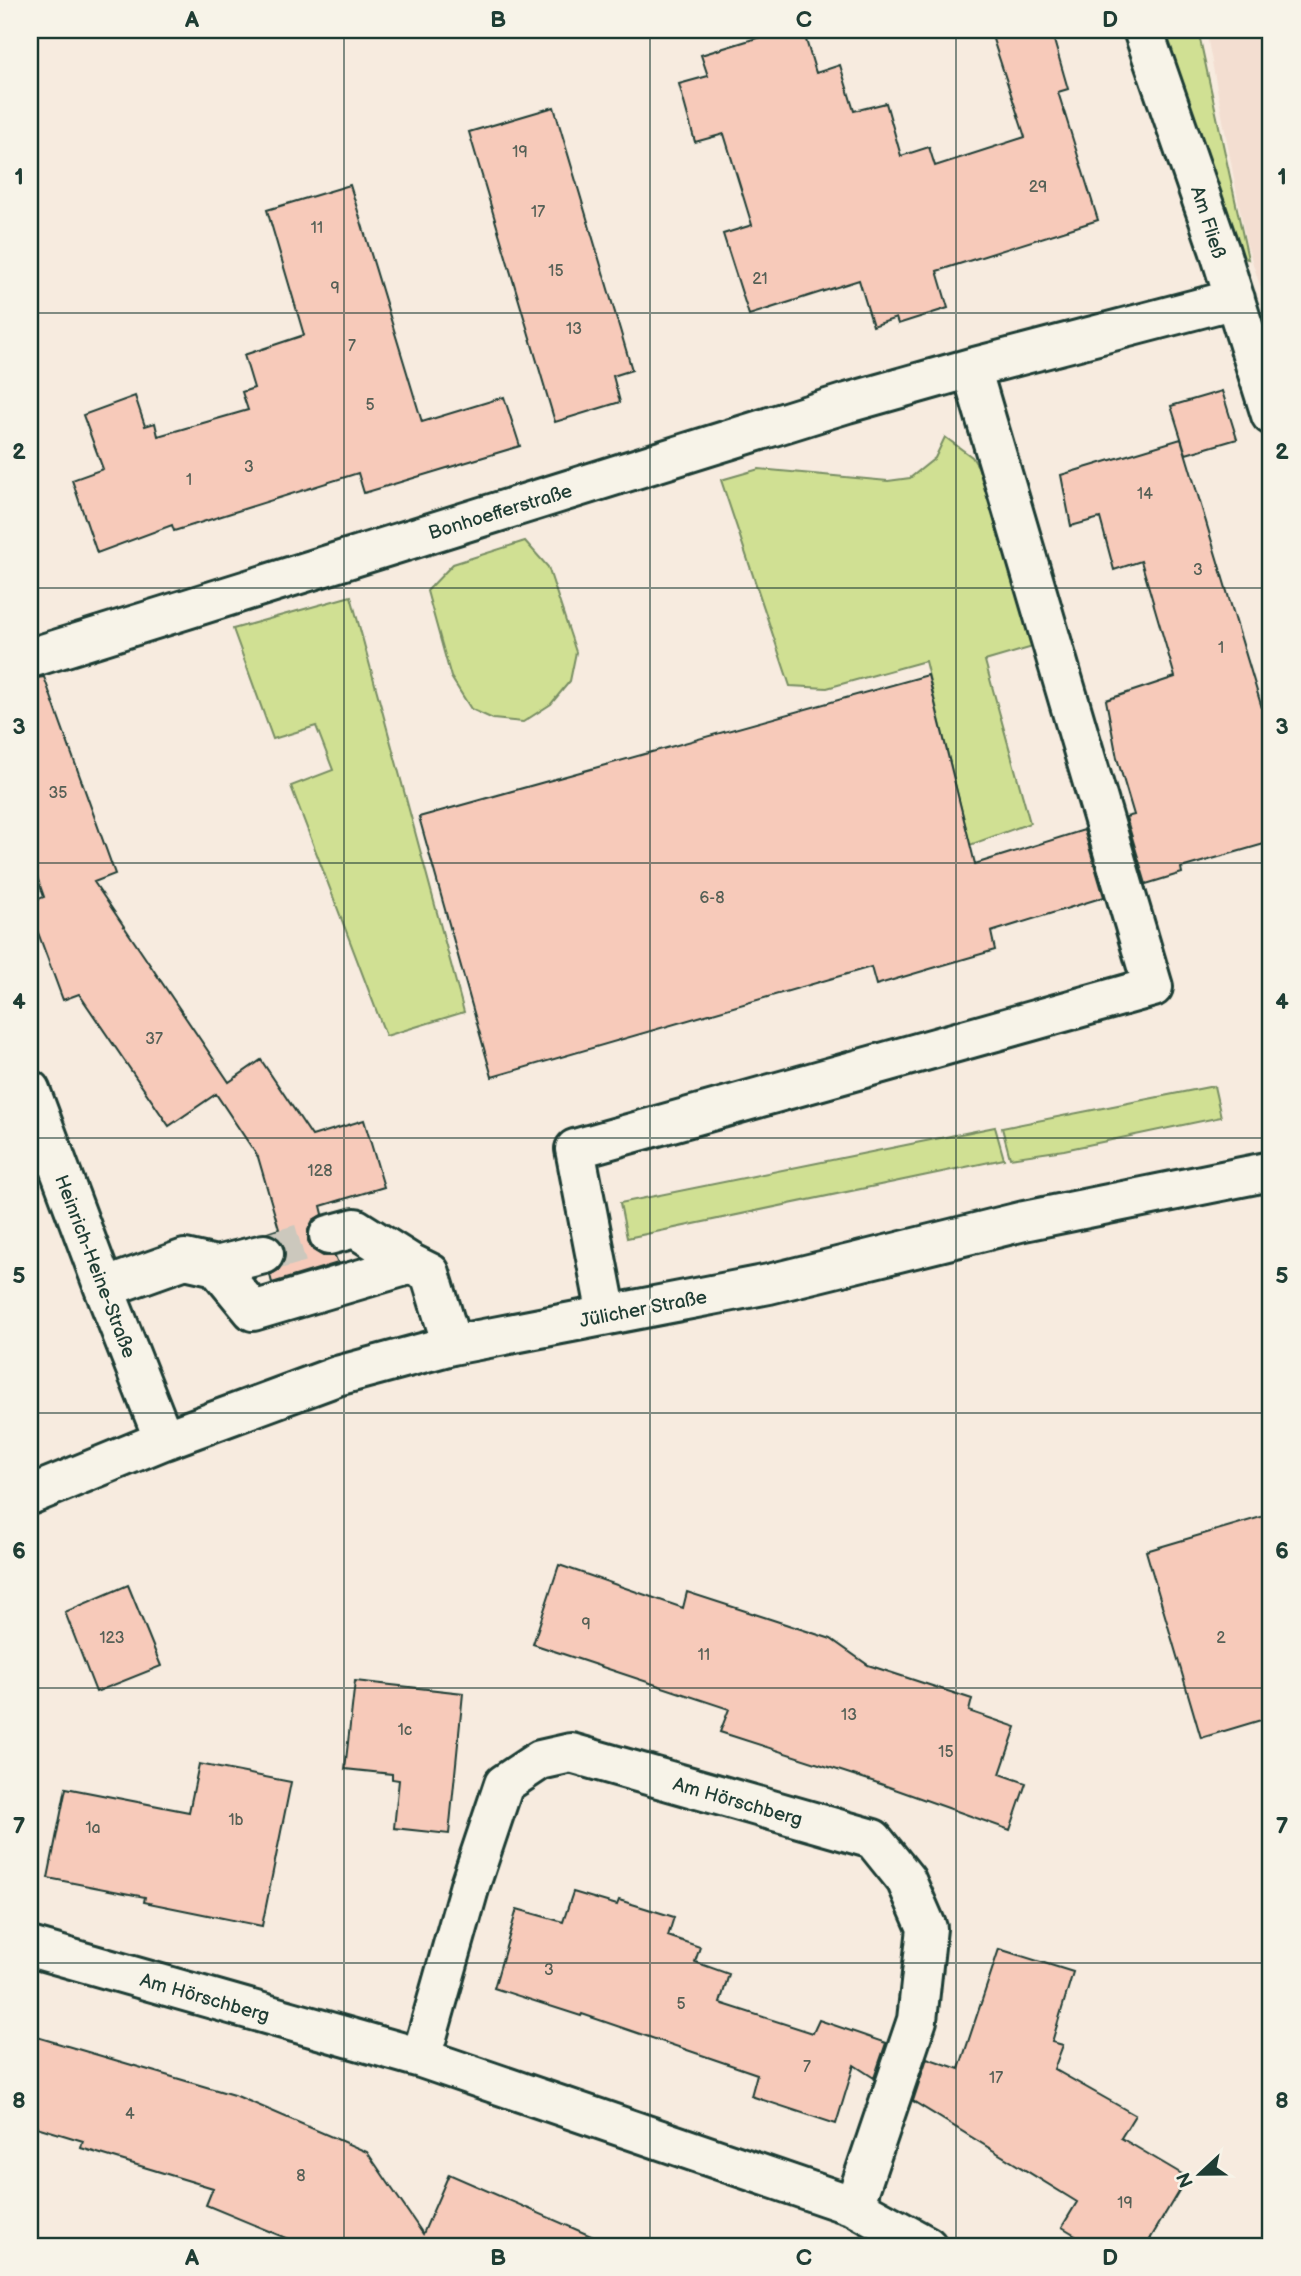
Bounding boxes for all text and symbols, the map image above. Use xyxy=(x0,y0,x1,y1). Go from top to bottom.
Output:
text: A xyxy=(184,6,200,34)
text: B xyxy=(490,6,506,34)
text: C xyxy=(796,6,812,34)
text: D xyxy=(1102,6,1118,34)
house number: 19 xyxy=(512,143,528,162)
text: 1 xyxy=(14,163,24,191)
text: 1 xyxy=(1277,163,1287,191)
house number: 29 xyxy=(1029,178,1047,197)
street label: Am Fließ xyxy=(1185,184,1230,262)
house number: 17 xyxy=(531,203,545,222)
house number: 11 xyxy=(311,219,323,238)
house number: 15 xyxy=(548,262,564,281)
house number: 21 xyxy=(752,270,768,289)
house number: 9 xyxy=(330,279,340,298)
house number: 13 xyxy=(566,320,582,339)
house number: 7 xyxy=(348,337,356,356)
house number: 5 xyxy=(365,396,375,415)
text: 2 xyxy=(12,438,26,466)
text: 2 xyxy=(1275,438,1289,466)
house number: 3 xyxy=(244,458,254,477)
house number: 1 xyxy=(186,471,192,490)
street label: Bonhoefferstraße xyxy=(426,480,575,545)
house number: 14 xyxy=(1137,485,1153,504)
house number: 3 xyxy=(1193,561,1203,580)
house number: 1 xyxy=(1218,639,1224,658)
text: 3 xyxy=(12,713,26,741)
text: 3 xyxy=(1275,713,1289,741)
house number: 35 xyxy=(48,784,68,803)
house number: 6-8 xyxy=(700,889,724,908)
text: 4 xyxy=(12,988,26,1016)
text: 4 xyxy=(1275,988,1289,1016)
house number: 37 xyxy=(145,1030,163,1049)
house number: 128 xyxy=(308,1162,332,1181)
street label: Heinrich-Heine-Straße xyxy=(49,1172,140,1361)
text: 5 xyxy=(12,1262,26,1290)
text: 5 xyxy=(1275,1262,1289,1290)
street label: Jülicher Straße xyxy=(578,1286,709,1333)
text: 6 xyxy=(12,1537,26,1565)
text: 6 xyxy=(1275,1537,1289,1565)
house number: 9 xyxy=(581,1615,591,1634)
house number: 123 xyxy=(99,1629,125,1648)
house number: 2 xyxy=(1216,1629,1226,1648)
house number: 11 xyxy=(698,1646,710,1665)
house number: 13 xyxy=(841,1706,857,1725)
house number: 1c xyxy=(398,1721,412,1740)
house number: 15 xyxy=(938,1743,954,1762)
street label: Am Hörschberg xyxy=(670,1773,805,1832)
house number: 1b xyxy=(228,1811,244,1830)
text: 7 xyxy=(13,1812,26,1840)
text: 7 xyxy=(1276,1812,1289,1840)
house number: 1a xyxy=(85,1819,101,1838)
house number: 3 xyxy=(544,1961,554,1980)
street label: Am Hörschberg xyxy=(137,1969,272,2028)
house number: 5 xyxy=(676,1995,686,2014)
house number: 7 xyxy=(803,2058,811,2077)
house number: 17 xyxy=(989,2069,1003,2088)
text: 8 xyxy=(12,2087,26,2115)
text: 8 xyxy=(1275,2087,1289,2115)
house number: 4 xyxy=(125,2105,135,2124)
north arrow xyxy=(1164,2140,1234,2210)
house number: 8 xyxy=(296,2167,306,2186)
text: N xyxy=(1172,2169,1199,2191)
house number: 19 xyxy=(1117,2194,1133,2213)
text: A xyxy=(184,2244,200,2272)
text: B xyxy=(490,2244,506,2272)
text: C xyxy=(796,2244,812,2272)
text: D xyxy=(1102,2244,1118,2272)

